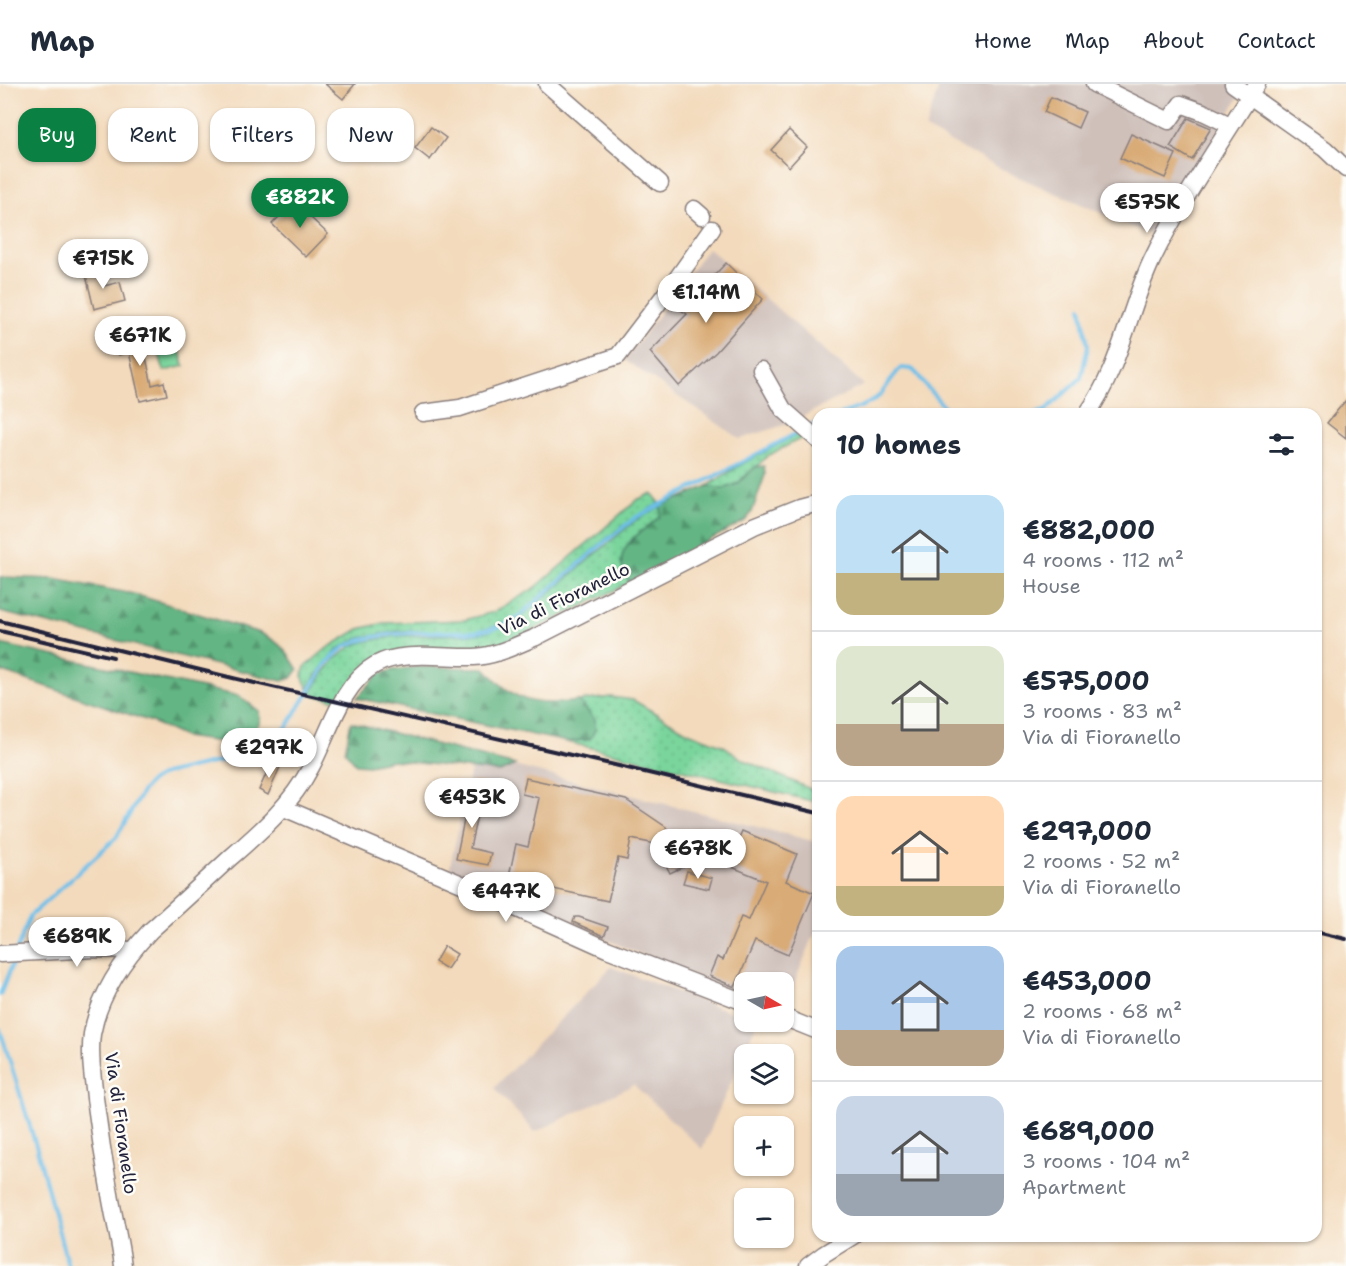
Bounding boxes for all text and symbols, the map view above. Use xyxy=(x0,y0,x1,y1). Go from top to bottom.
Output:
text: Map xyxy=(30,22,95,60)
text: Home xyxy=(974,27,1032,55)
text: Map xyxy=(1065,27,1110,55)
text: About xyxy=(1143,27,1204,55)
text: Contact xyxy=(1237,27,1316,55)
chip: Buy xyxy=(18,108,96,162)
chip: Rent xyxy=(108,108,198,162)
chip: Filters xyxy=(210,108,315,162)
chip: New xyxy=(327,108,414,162)
pin: €882K xyxy=(258,178,342,229)
pin: €575K xyxy=(1105,183,1189,234)
text: €882K xyxy=(265,184,335,210)
text: €575K xyxy=(1114,189,1180,215)
pin: €715K xyxy=(61,239,145,290)
text: €715K xyxy=(72,245,134,271)
pin: €1.14M xyxy=(657,273,755,324)
text: €1.14M xyxy=(672,279,740,305)
pin: €671K xyxy=(98,316,182,367)
text: €671K xyxy=(109,322,171,348)
text: 10 homes xyxy=(836,427,961,462)
icon: filters xyxy=(1265,428,1298,461)
text: €882,000 xyxy=(1022,512,1155,547)
icon: home xyxy=(884,519,956,591)
text: 4 rooms · 112 m² xyxy=(1022,547,1184,573)
street label: Via di Fioranello xyxy=(494,557,634,641)
text: House xyxy=(1022,573,1081,599)
text: €575,000 xyxy=(1022,663,1150,698)
icon: home xyxy=(884,670,956,742)
text: 3 rooms · 83 m² xyxy=(1022,698,1182,724)
text: Via di Fioranello xyxy=(1022,724,1181,750)
pin: €297K xyxy=(227,728,311,779)
text: €297K xyxy=(235,734,303,760)
pin: €453K xyxy=(430,778,514,829)
text: €453K xyxy=(438,784,506,810)
text: €297,000 xyxy=(1022,813,1152,848)
icon: home xyxy=(884,820,956,892)
pin: €678K xyxy=(656,829,740,880)
text: €678K xyxy=(664,835,732,861)
text: 2 rooms · 52 m² xyxy=(1022,848,1180,874)
pin: €447K xyxy=(464,872,548,923)
text: Via di Fioranello xyxy=(1022,874,1181,900)
text: €447K xyxy=(472,878,540,904)
pin: €689K xyxy=(35,917,119,968)
text: €689K xyxy=(42,923,112,949)
text: €453,000 xyxy=(1022,963,1152,998)
icon: home xyxy=(884,970,956,1042)
north arrow xyxy=(734,972,794,1032)
map controls xyxy=(734,972,794,1248)
text: 2 rooms · 68 m² xyxy=(1022,998,1182,1024)
text: Via di Fioranello xyxy=(1022,1024,1181,1050)
button: layers xyxy=(734,1044,794,1104)
street label: Via di Fioranello xyxy=(99,1050,143,1196)
text: €689,000 xyxy=(1022,1113,1155,1148)
button: + xyxy=(734,1116,794,1176)
icon: home xyxy=(884,1120,956,1192)
text: 3 rooms · 104 m² xyxy=(1022,1148,1190,1174)
text: Apartment xyxy=(1022,1174,1126,1200)
button: − xyxy=(734,1188,794,1248)

